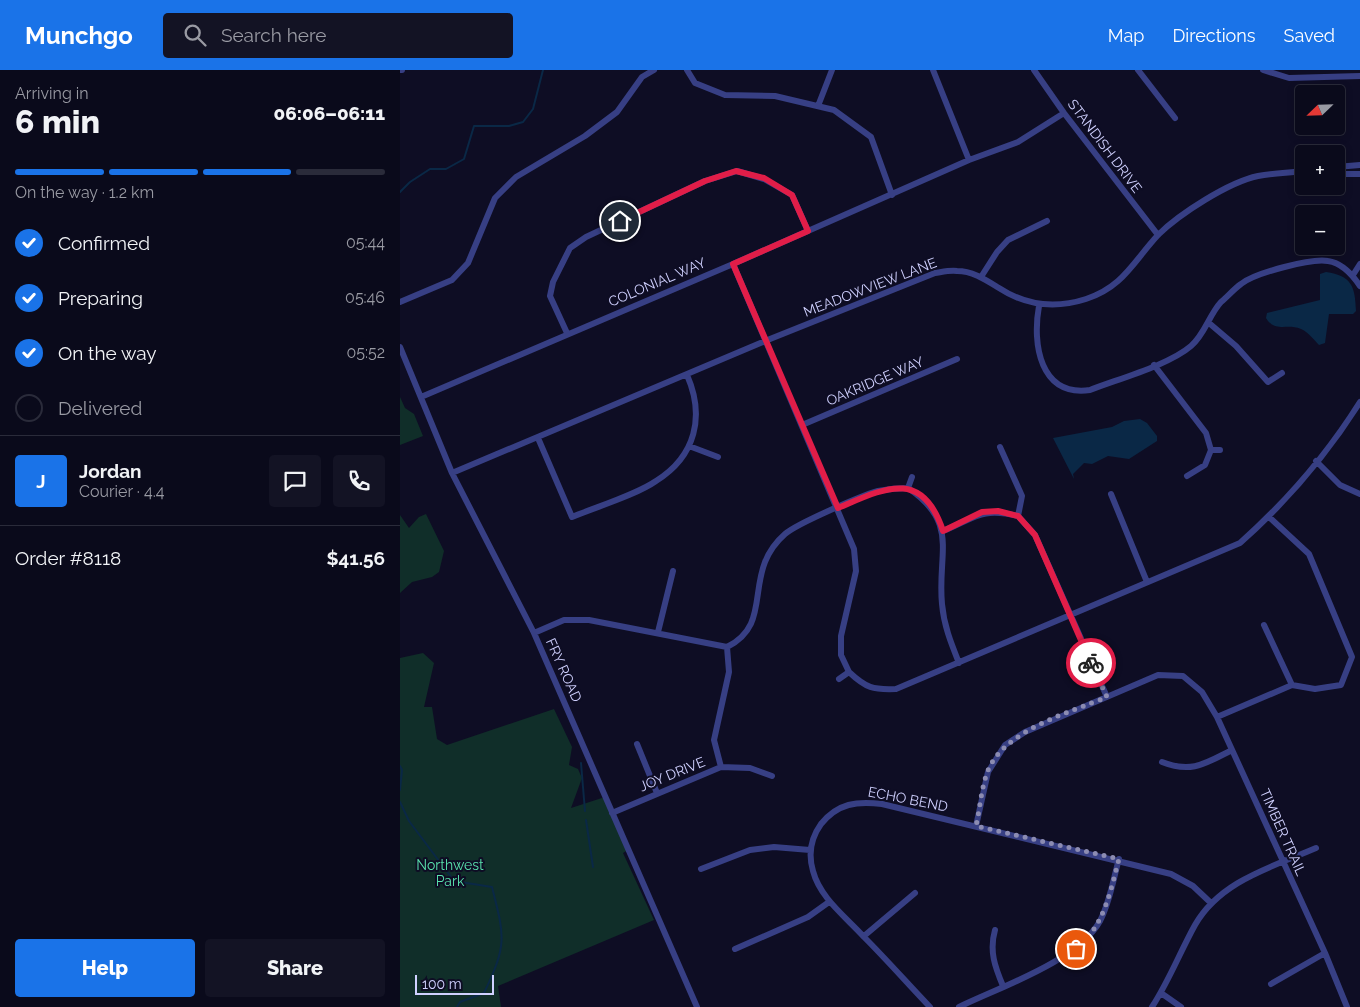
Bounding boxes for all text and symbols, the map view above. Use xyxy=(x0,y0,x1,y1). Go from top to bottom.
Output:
search box xyxy=(163,13,513,58)
text: Munchgo xyxy=(25,21,133,50)
icon: search xyxy=(181,21,209,49)
text: Search here xyxy=(221,24,326,46)
text: Map xyxy=(1108,25,1144,46)
text: Directions xyxy=(1172,25,1256,46)
text: Saved xyxy=(1284,25,1335,46)
text: Arriving in xyxy=(15,84,89,103)
north arrow xyxy=(1295,85,1345,135)
map controls xyxy=(1295,85,1345,255)
street label: STANDISH DRIVE xyxy=(1065,96,1145,196)
text: 06:06–06:11 xyxy=(274,102,385,124)
text: 6 min xyxy=(15,103,100,140)
button: + xyxy=(1295,145,1345,195)
text: On the way · 1.2 km xyxy=(15,183,154,202)
pin xyxy=(599,200,641,242)
button: − xyxy=(1295,205,1345,255)
icon: home xyxy=(606,207,634,235)
icon: check xyxy=(15,229,43,257)
text: Confirmed xyxy=(58,232,150,254)
text: 05:44 xyxy=(346,233,385,252)
street label: COLONIAL WAY xyxy=(606,254,708,310)
street label: MEADOWVIEW LANE xyxy=(801,254,939,320)
icon: check xyxy=(15,284,43,312)
text: Preparing xyxy=(58,287,143,309)
text: 05:46 xyxy=(345,288,385,307)
icon: check xyxy=(15,339,43,367)
text: On the way xyxy=(58,342,157,364)
text: 05:52 xyxy=(346,343,385,362)
street label: OAKRIDGE WAY xyxy=(824,353,926,409)
text: Delivered xyxy=(58,397,142,419)
button: chat xyxy=(269,455,321,507)
button: phone xyxy=(333,455,385,507)
text: Jordan xyxy=(79,460,142,482)
text: J xyxy=(36,470,46,492)
text: Courier · 4.4 xyxy=(79,482,164,501)
text: Order #8118 xyxy=(15,547,121,569)
text: $41.56 xyxy=(326,547,385,569)
street label: FRY ROAD xyxy=(543,636,585,704)
courier xyxy=(1066,638,1116,688)
icon: bike xyxy=(1077,649,1105,677)
street label: JOY DRIVE xyxy=(637,754,707,794)
street label: ECHO BEND xyxy=(867,783,949,815)
street label: TIMBER TRAIL xyxy=(1257,786,1309,878)
park label: Northwest Park xyxy=(416,857,484,889)
pin xyxy=(1055,928,1097,970)
icon: bag xyxy=(1062,935,1090,963)
button: Help xyxy=(15,939,195,997)
button: Share xyxy=(205,939,385,997)
scale bar xyxy=(415,972,494,995)
text: 100 m xyxy=(422,976,462,992)

